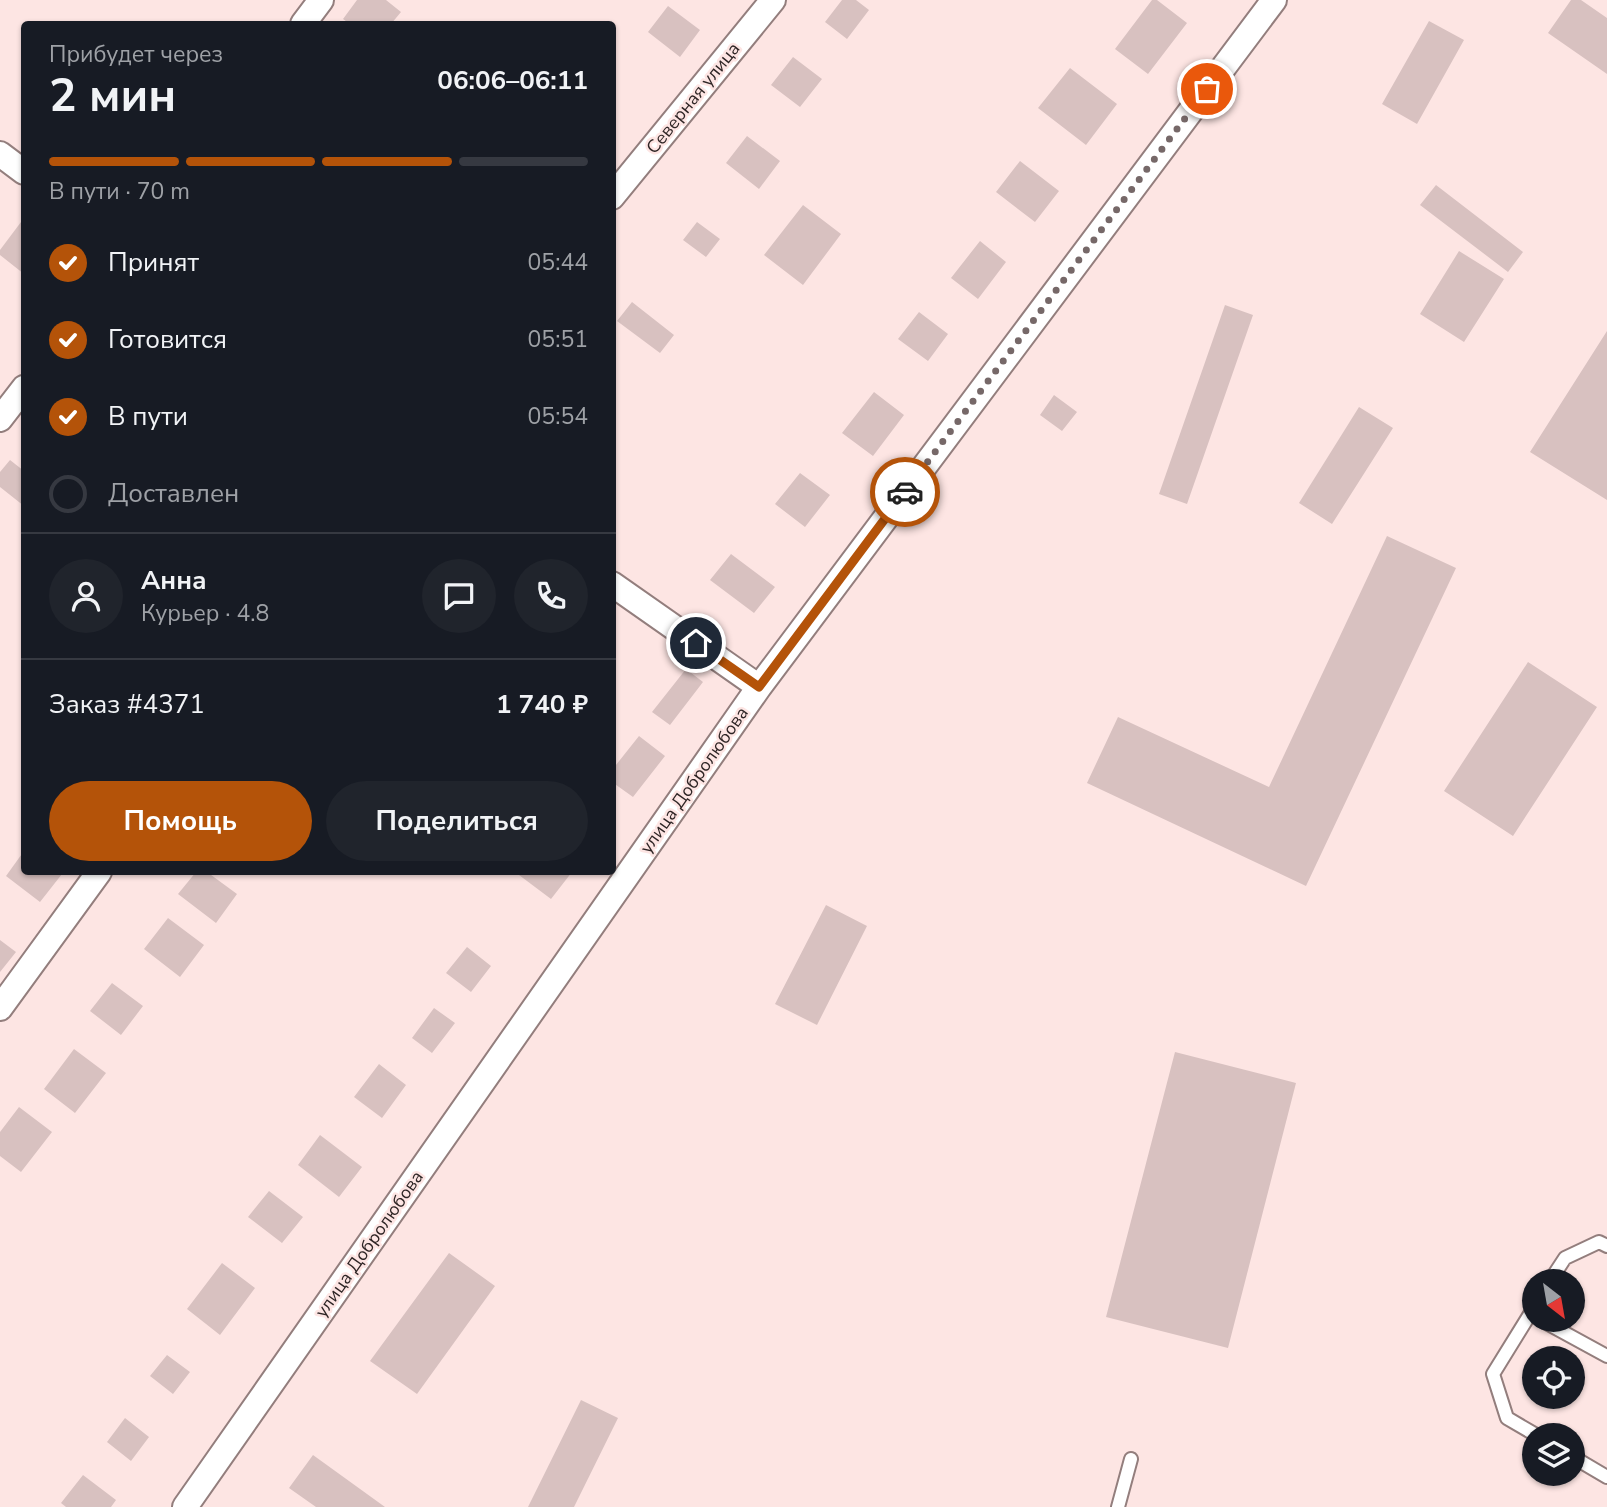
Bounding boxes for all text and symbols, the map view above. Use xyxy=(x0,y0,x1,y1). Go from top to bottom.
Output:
street label: Северная улица xyxy=(641,37,745,159)
text: Прибудет через xyxy=(49,39,223,70)
pin xyxy=(1177,59,1237,119)
text: 06:06–06:11 xyxy=(437,63,588,98)
text: 2 мин xyxy=(49,64,176,127)
icon: bag xyxy=(1188,70,1226,108)
text: В пути · 70 m xyxy=(49,176,190,207)
icon: check xyxy=(49,244,87,282)
text: Принят xyxy=(108,245,199,280)
text: 05:44 xyxy=(528,247,588,278)
icon: check xyxy=(49,321,87,359)
text: Готовится xyxy=(108,322,227,357)
text: 05:51 xyxy=(528,324,588,355)
icon: check xyxy=(49,398,87,436)
text: В пути xyxy=(108,399,188,434)
text: 05:54 xyxy=(528,401,588,432)
courier xyxy=(870,457,940,527)
icon: car xyxy=(886,473,924,511)
text: Доставлен xyxy=(108,476,239,511)
button: person xyxy=(49,559,123,633)
button: chat xyxy=(422,559,496,633)
button: phone xyxy=(514,559,588,633)
text: Анна xyxy=(141,563,207,598)
text: Курьер · 4.8 xyxy=(141,598,269,629)
pin xyxy=(666,613,726,673)
icon: home xyxy=(677,624,715,662)
text: Заказ #4371 xyxy=(49,687,205,722)
text: 1 740 ₽ xyxy=(496,687,588,722)
street label: улица Добролюбова xyxy=(634,702,754,858)
button: Помощь xyxy=(49,781,312,861)
button: Поделиться xyxy=(326,781,588,861)
street label: улица Добролюбова xyxy=(309,1166,429,1322)
north arrow xyxy=(1522,1269,1586,1332)
map controls xyxy=(1522,1269,1585,1486)
button: locate xyxy=(1522,1346,1585,1409)
button: layers xyxy=(1522,1423,1585,1486)

